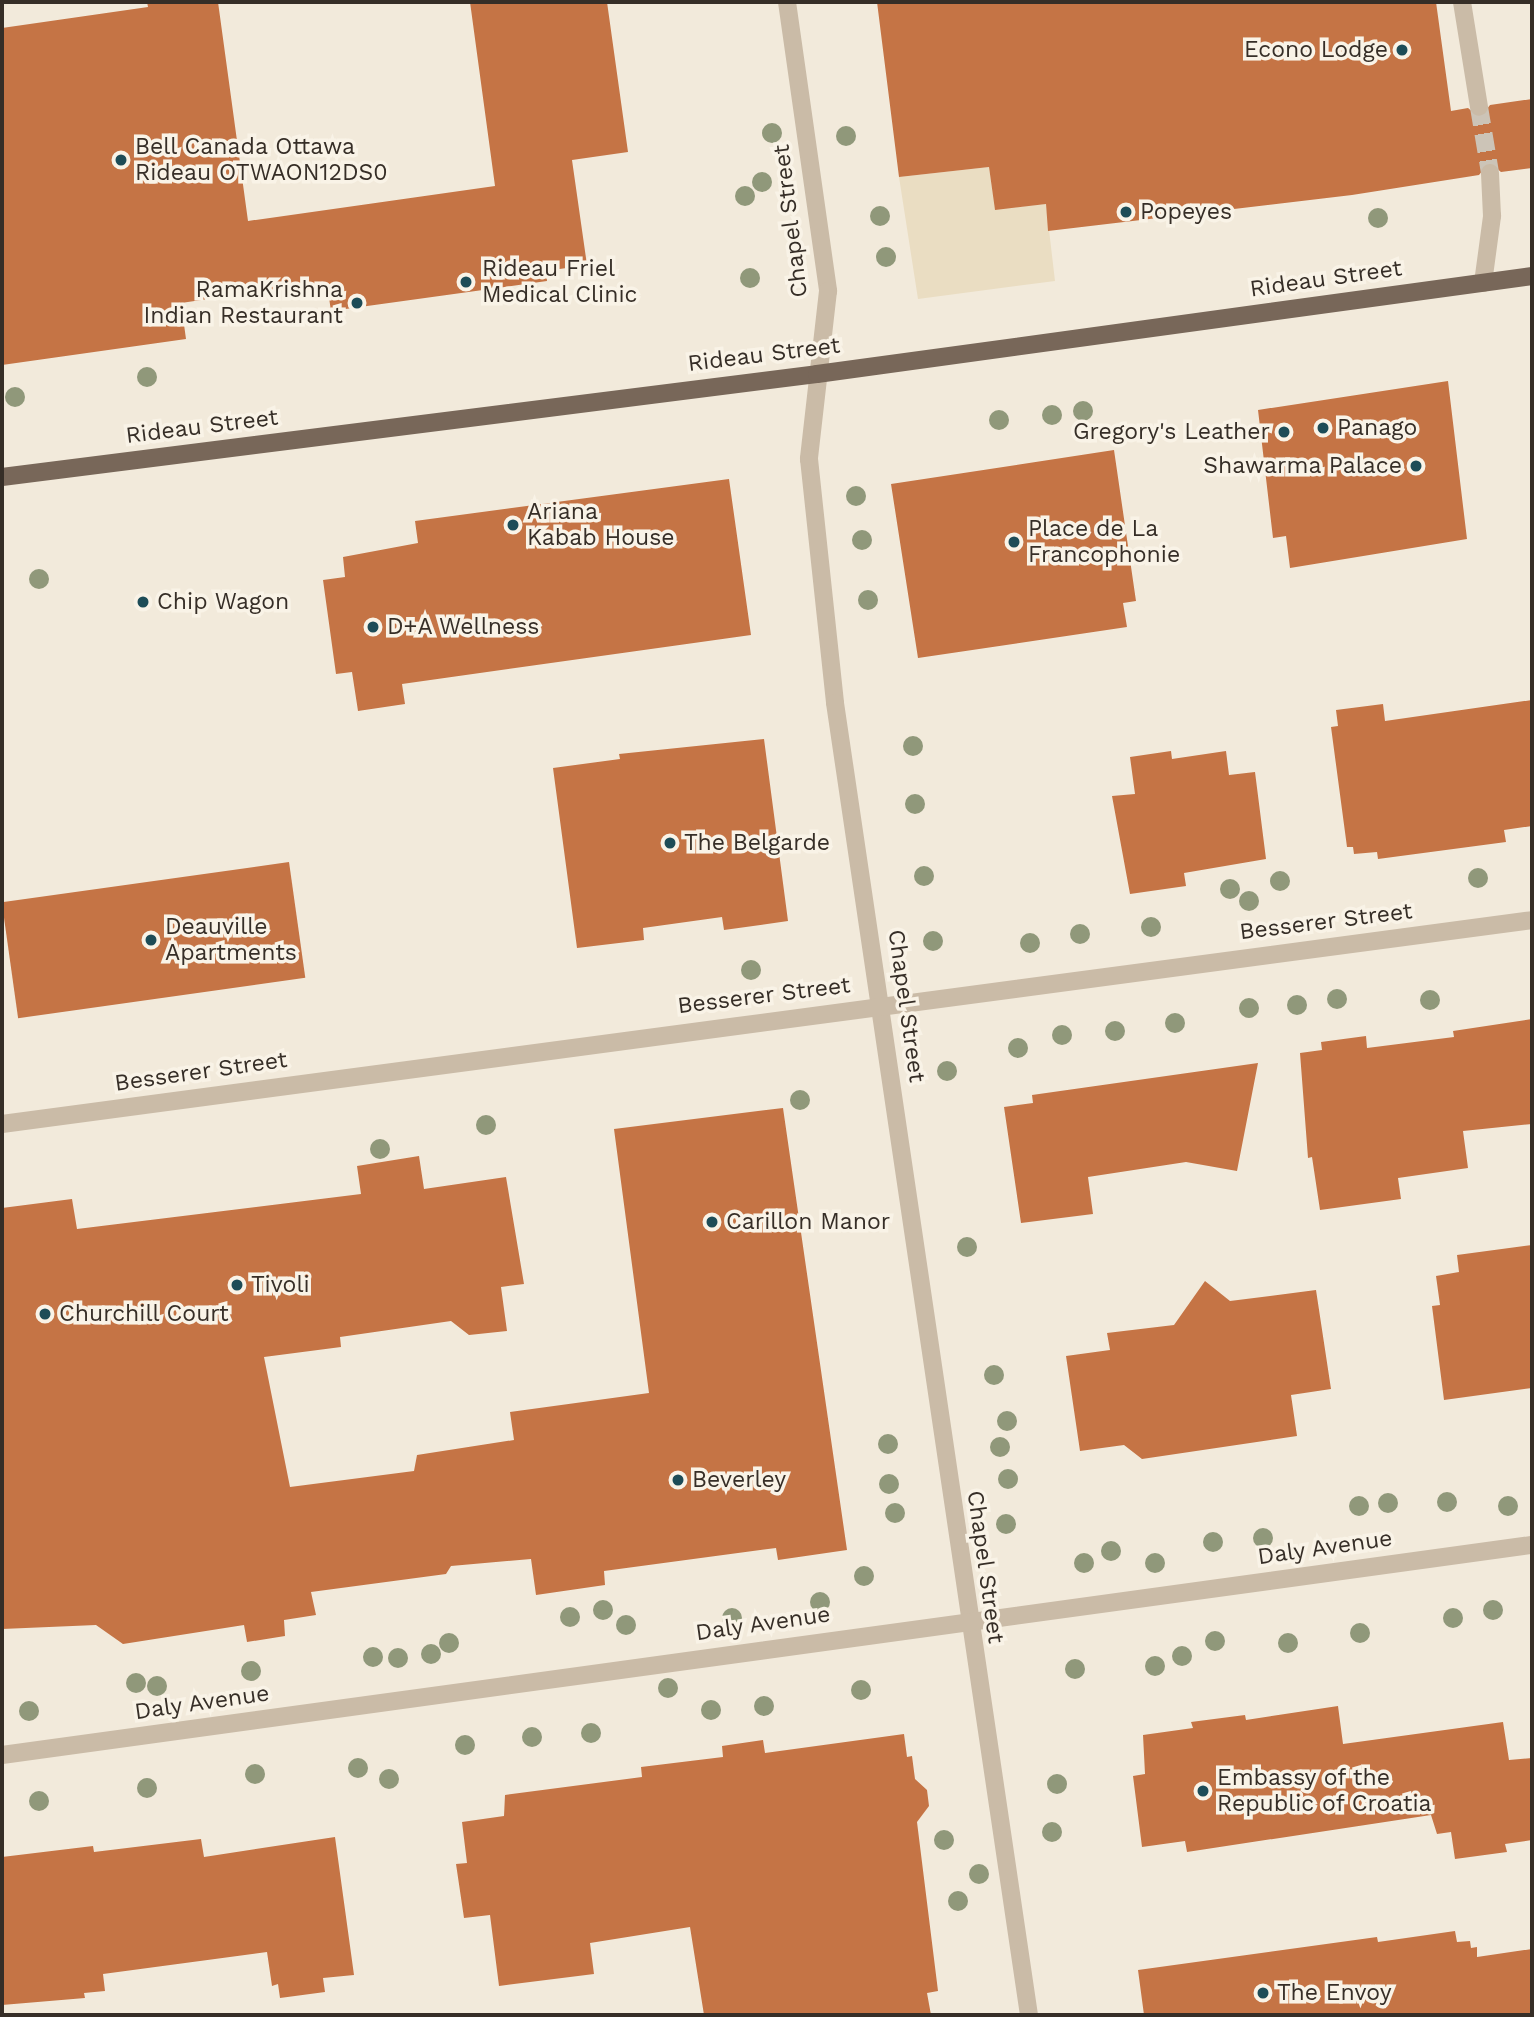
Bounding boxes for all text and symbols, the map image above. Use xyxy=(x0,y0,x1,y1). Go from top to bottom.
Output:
place label: Econo Lodge xyxy=(1244,36,1388,64)
marker: Econo Lodge xyxy=(1394,42,1410,58)
place label: Bell Canada Ottawa Rideau OTWAON12DS0 xyxy=(135,133,388,187)
street label: Chapel Street xyxy=(768,142,814,300)
marker: Bell Canada Ottawa Rideau OTWAON12DS0 xyxy=(113,152,129,168)
place label: Popeyes xyxy=(1140,198,1232,226)
marker: Popeyes xyxy=(1118,204,1134,220)
place label: Rideau Friel Medical Clinic xyxy=(482,255,638,309)
street label: Rideau Street xyxy=(1248,255,1404,303)
marker: Rideau Friel Medical Clinic xyxy=(456,272,476,292)
place label: RamaKrishna Indian Restaurant xyxy=(143,276,343,330)
marker: RamaKrishna Indian Restaurant xyxy=(349,295,365,311)
street label: Rideau Street xyxy=(686,332,842,378)
street label: Rideau Street xyxy=(124,404,280,450)
place label: Panago xyxy=(1337,414,1417,442)
place label: Gregory's Leather xyxy=(1073,418,1270,446)
marker: Panago xyxy=(1315,420,1331,436)
marker: Gregory's Leather xyxy=(1276,424,1292,440)
place label: Shawarma Palace xyxy=(1203,452,1402,480)
marker: Shawarma Palace xyxy=(1408,458,1424,474)
place label: Ariana Kabab House xyxy=(527,498,675,552)
place label: Place de La Francophonie xyxy=(1028,515,1180,569)
marker: Ariana Kabab House xyxy=(505,517,521,533)
marker: Place de La Francophonie xyxy=(1006,534,1022,550)
place label: Chip Wagon xyxy=(157,588,290,616)
marker: Chip Wagon xyxy=(135,594,151,610)
place label: D+A Wellness xyxy=(387,613,541,641)
marker: D+A Wellness xyxy=(365,619,381,635)
place label: The Belgarde xyxy=(684,829,830,857)
marker: The Belgarde xyxy=(662,835,678,851)
street label: Besserer Street xyxy=(1238,898,1414,946)
place label: Deauville Apartments xyxy=(165,913,297,967)
street label: Chapel Street xyxy=(882,927,930,1085)
marker: Deauville Apartments xyxy=(143,932,159,948)
street label: Besserer Street xyxy=(676,972,852,1020)
street label: Besserer Street xyxy=(113,1046,289,1098)
place label: Carillon Manor xyxy=(726,1208,890,1236)
marker: Carillon Manor xyxy=(704,1214,720,1230)
place label: Tivoli xyxy=(251,1271,310,1299)
marker: Tivoli xyxy=(229,1277,245,1293)
place label: Churchill Court xyxy=(59,1300,229,1328)
marker: Churchill Court xyxy=(37,1306,53,1322)
place label: Beverley xyxy=(692,1466,786,1494)
marker: Beverley xyxy=(670,1472,686,1488)
street label: Chapel Street xyxy=(961,1488,1009,1646)
street label: Daly Avenue xyxy=(1255,1525,1395,1571)
street label: Daly Avenue xyxy=(693,1601,833,1647)
street label: Daly Avenue xyxy=(132,1680,272,1726)
place label: Embassy of the Republic of Croatia xyxy=(1217,1764,1432,1818)
marker: Embassy of the Republic of Croatia xyxy=(1195,1783,1211,1799)
place label: The Envoy xyxy=(1277,1979,1392,2007)
marker: The Envoy xyxy=(1255,1985,1271,2001)

